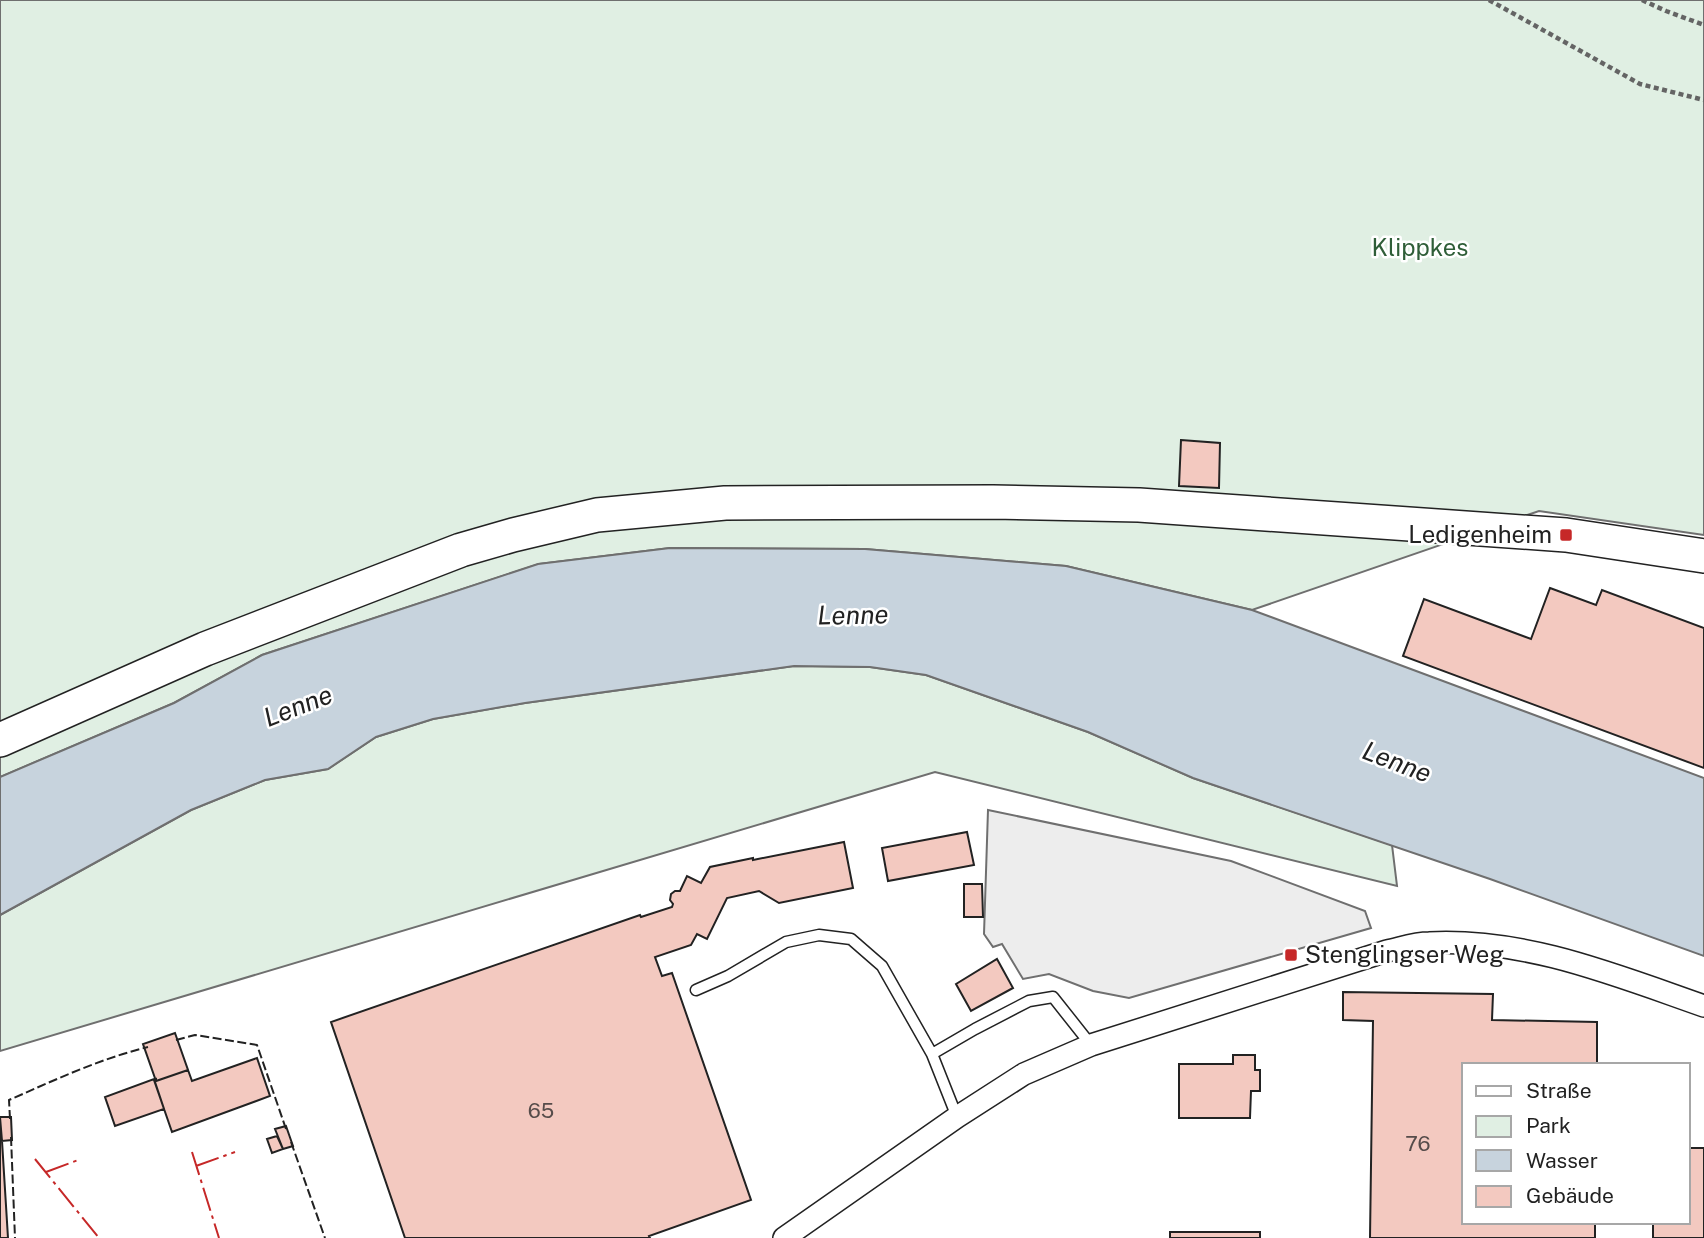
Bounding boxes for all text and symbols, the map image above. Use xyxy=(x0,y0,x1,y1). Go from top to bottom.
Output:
park label: Klippkes xyxy=(1372,233,1468,261)
place label: Ledigenheim xyxy=(1408,520,1552,548)
marker: Ledigenheim xyxy=(1558,527,1574,543)
water label: Lenne xyxy=(817,598,889,631)
water label: Lenne xyxy=(259,678,337,733)
water label: Lenne xyxy=(1358,734,1436,789)
place label: Stenglingser Weg xyxy=(1305,940,1504,968)
marker: Stenglingser Weg xyxy=(1283,947,1299,963)
legend xyxy=(1462,1063,1690,1224)
text: Straße xyxy=(1526,1078,1592,1103)
house number: 65 xyxy=(528,1098,554,1123)
text: Park xyxy=(1526,1113,1571,1138)
house number: 76 xyxy=(1405,1131,1431,1156)
text: Wasser xyxy=(1526,1148,1598,1173)
text: Gebäude xyxy=(1526,1183,1614,1208)

